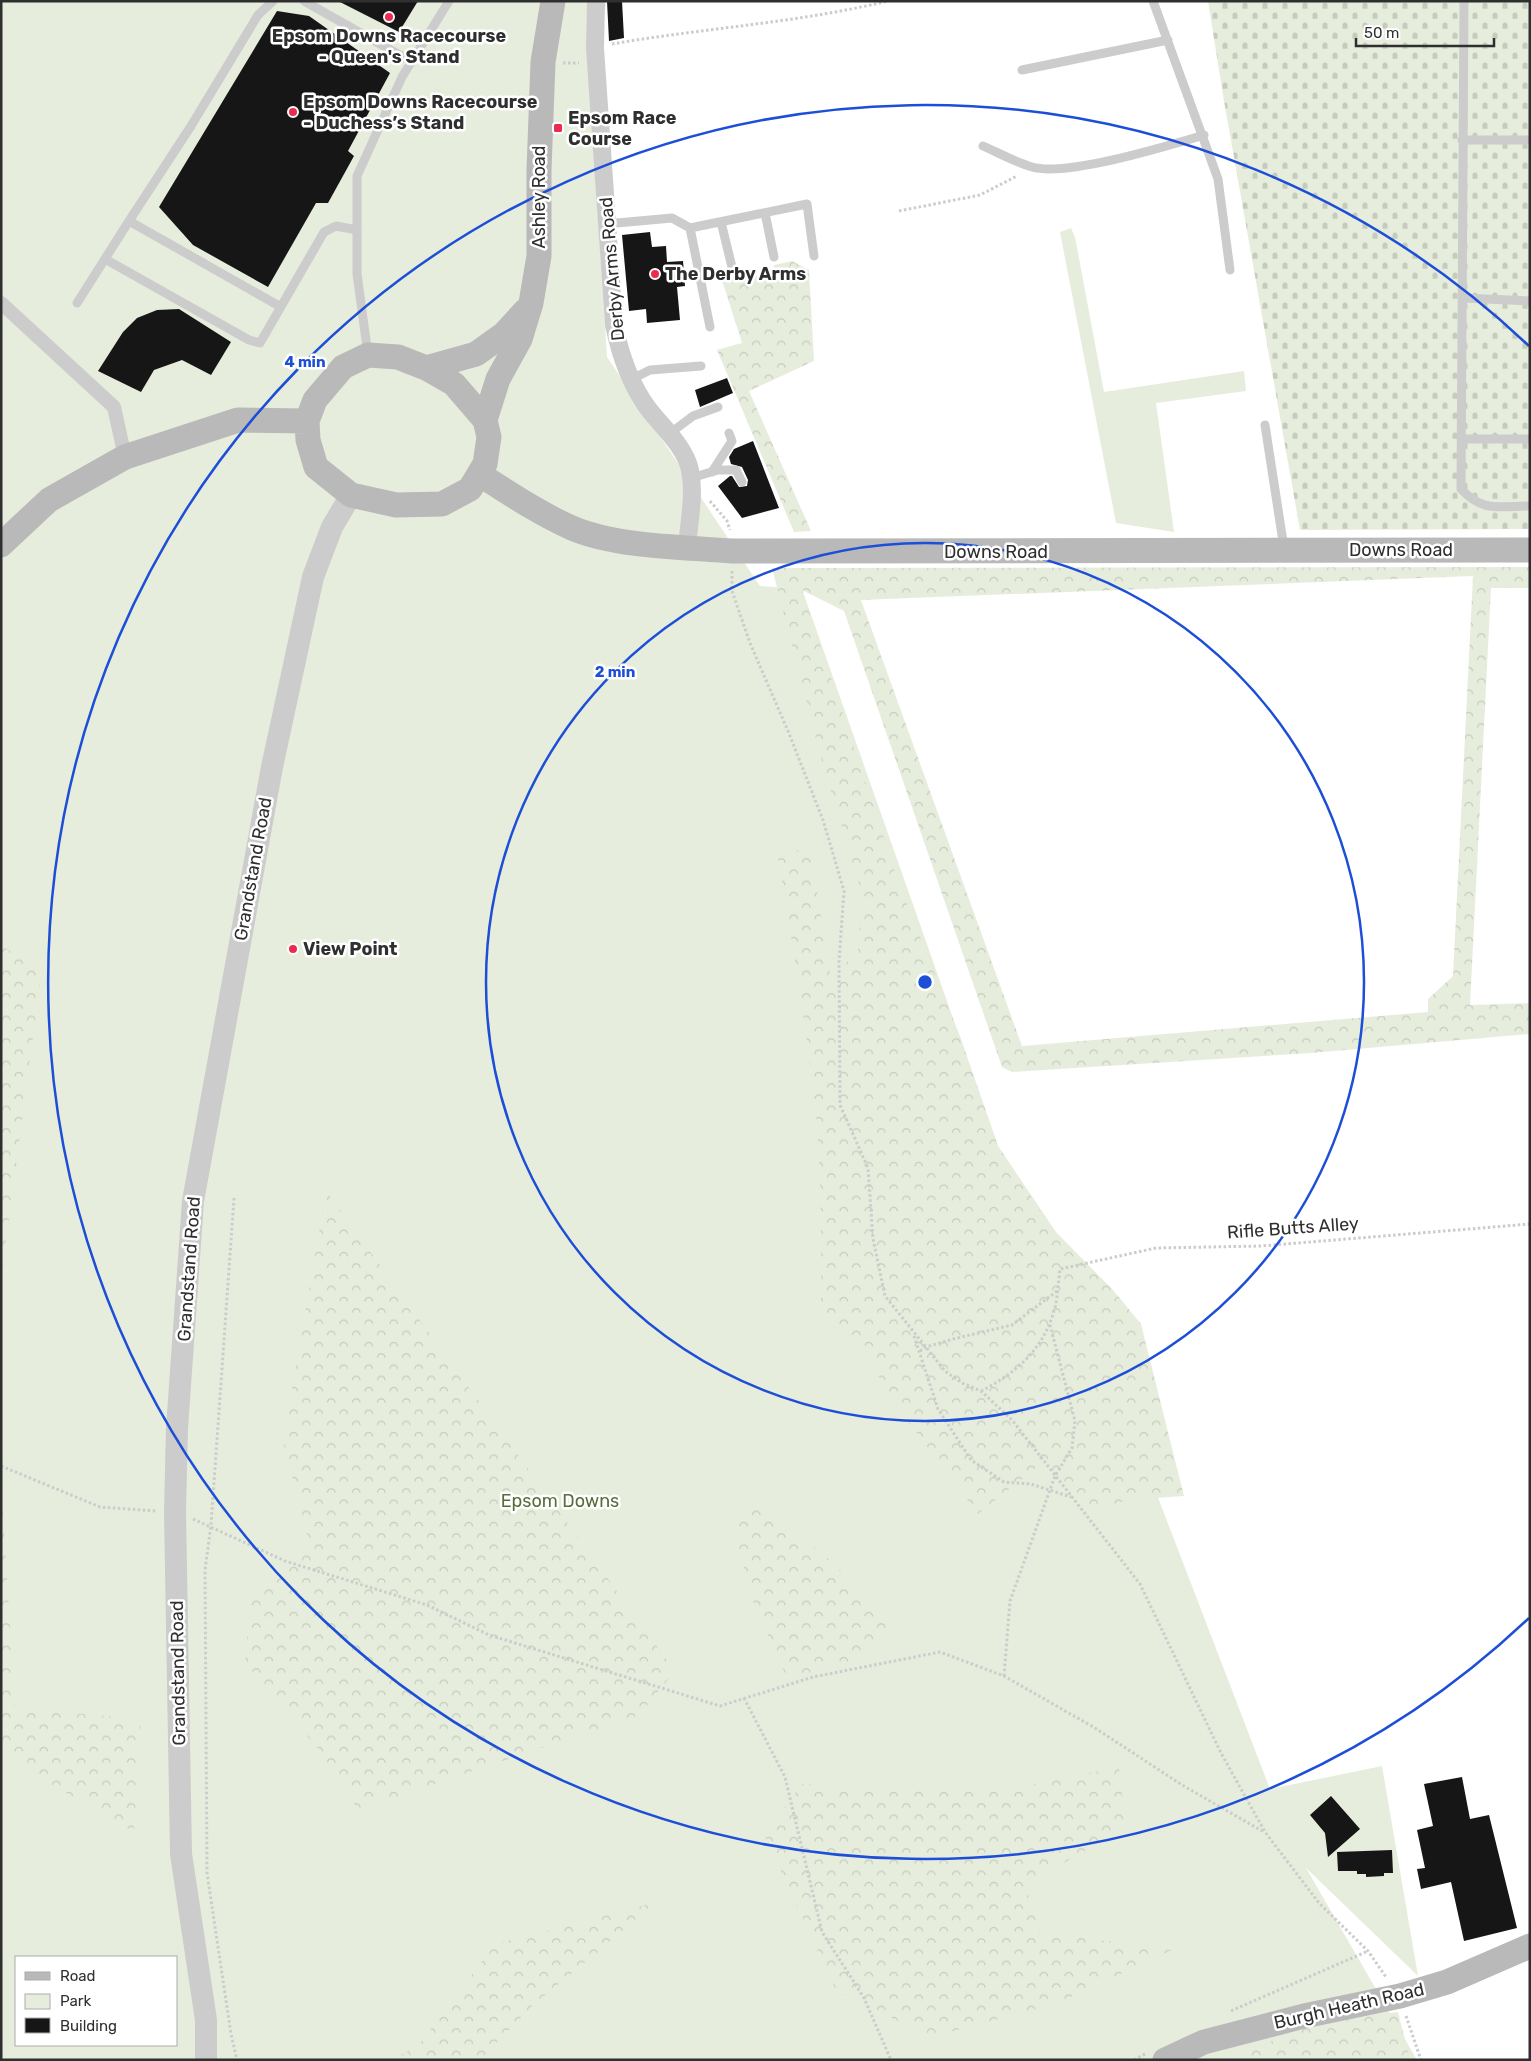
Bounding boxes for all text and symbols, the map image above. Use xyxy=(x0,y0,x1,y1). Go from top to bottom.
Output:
marker: Epsom Downs Racecourse - Queen's Stand xyxy=(383,11,395,23)
scale bar xyxy=(1356,15,1494,47)
text: 50 m xyxy=(1364,24,1399,42)
place label: Epsom Downs Racecourse - Queen's Stand xyxy=(272,25,507,68)
place label: Epsom Downs Racecourse - Duchess’s Stand xyxy=(303,91,538,134)
marker: Epsom Downs Racecourse - Duchess’s Stand xyxy=(287,106,299,118)
place label: Epsom Race Course xyxy=(568,107,677,150)
marker: Epsom Race Course xyxy=(552,122,564,134)
street label: Ashley Road xyxy=(528,146,550,248)
street label: Derby Arms Road xyxy=(595,196,629,342)
place label: The Derby Arms xyxy=(665,263,806,285)
marker: The Derby Arms xyxy=(649,268,661,280)
text: 4 min xyxy=(284,353,326,371)
street label: Downs Road xyxy=(1349,539,1453,561)
street label: Downs Road xyxy=(944,541,1048,563)
text: 2 min xyxy=(595,663,635,681)
street label: Grandstand Road xyxy=(230,796,276,942)
place label: View Point xyxy=(303,938,397,960)
marker: View Point xyxy=(287,943,299,955)
centre of rings xyxy=(916,973,934,991)
street label: Grandstand Road xyxy=(173,1196,205,1342)
street label: Rifle Butts Alley xyxy=(1226,1212,1360,1244)
park label: Epsom Downs xyxy=(501,1490,619,1512)
street label: Grandstand Road xyxy=(166,1600,190,1746)
legend xyxy=(15,1956,178,2046)
text: Road xyxy=(60,1967,96,1985)
street label: Burgh Heath Road xyxy=(1272,1978,1426,2034)
text: Park xyxy=(60,1992,91,2010)
text: Building xyxy=(60,2017,117,2035)

